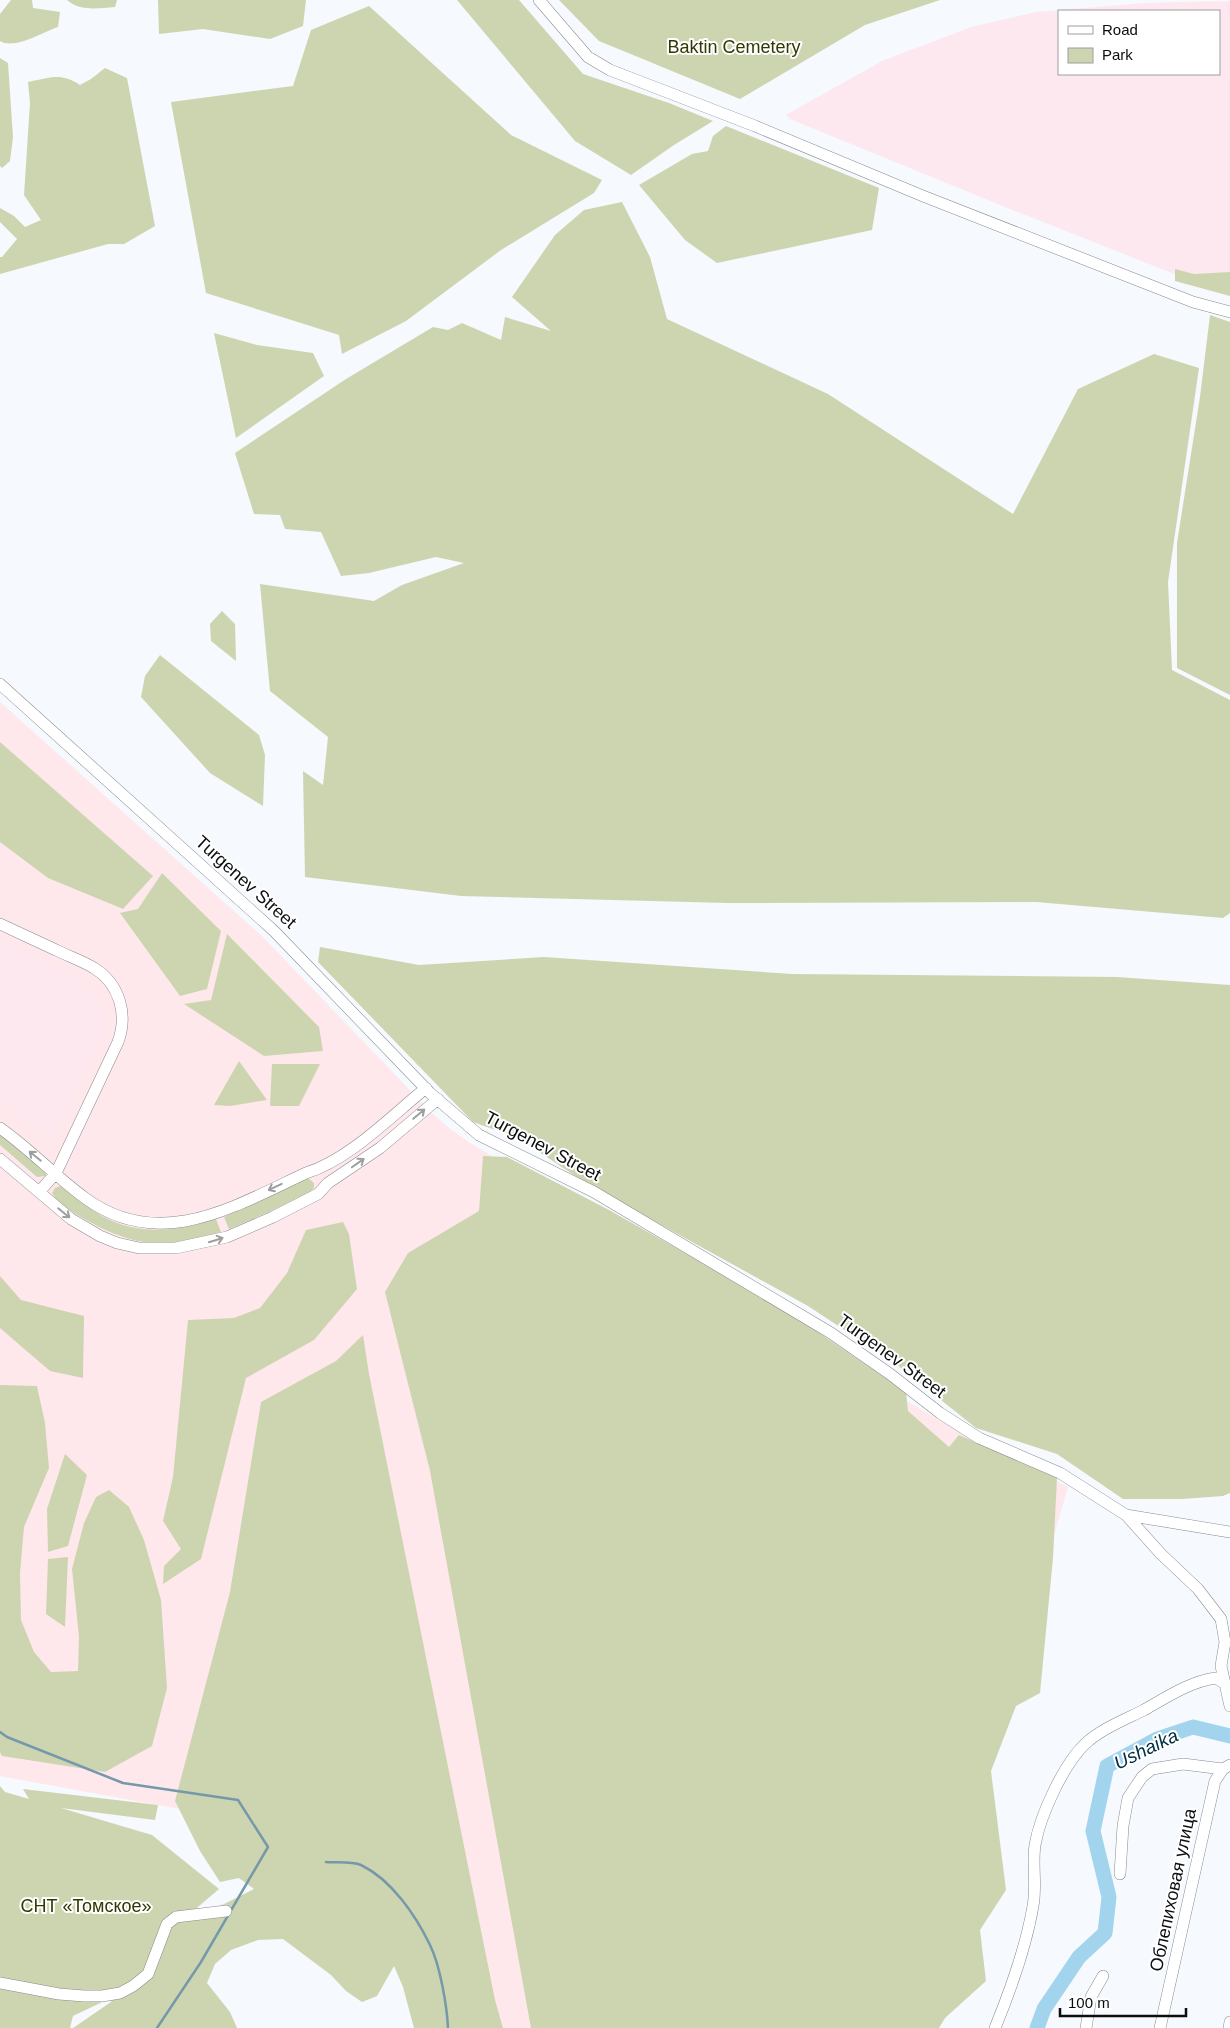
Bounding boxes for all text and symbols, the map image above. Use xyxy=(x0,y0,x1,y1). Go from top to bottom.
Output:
legend xyxy=(1058,10,1220,75)
text: Road xyxy=(1102,21,1138,38)
park label: Baktin Cemetery xyxy=(667,37,801,57)
text: Park xyxy=(1102,46,1133,63)
street label: Turgenev Street xyxy=(192,832,300,932)
street label: Turgenev Street xyxy=(482,1107,604,1185)
one-way arrow xyxy=(412,1109,425,1120)
one-way arrow xyxy=(29,1150,42,1161)
one-way arrow xyxy=(351,1158,365,1168)
one-way arrow xyxy=(267,1183,282,1193)
one-way arrow xyxy=(57,1207,70,1218)
one-way arrow xyxy=(208,1234,224,1244)
street label: Turgenev Street xyxy=(834,1310,950,1402)
water label: Ushaika xyxy=(1111,1725,1181,1773)
street label: Облепиховая улица xyxy=(1146,1806,1200,1973)
park label: СНТ «Томское» xyxy=(20,1896,152,1916)
scale bar xyxy=(1060,1986,1186,2018)
text: 100 m xyxy=(1068,1994,1110,2011)

